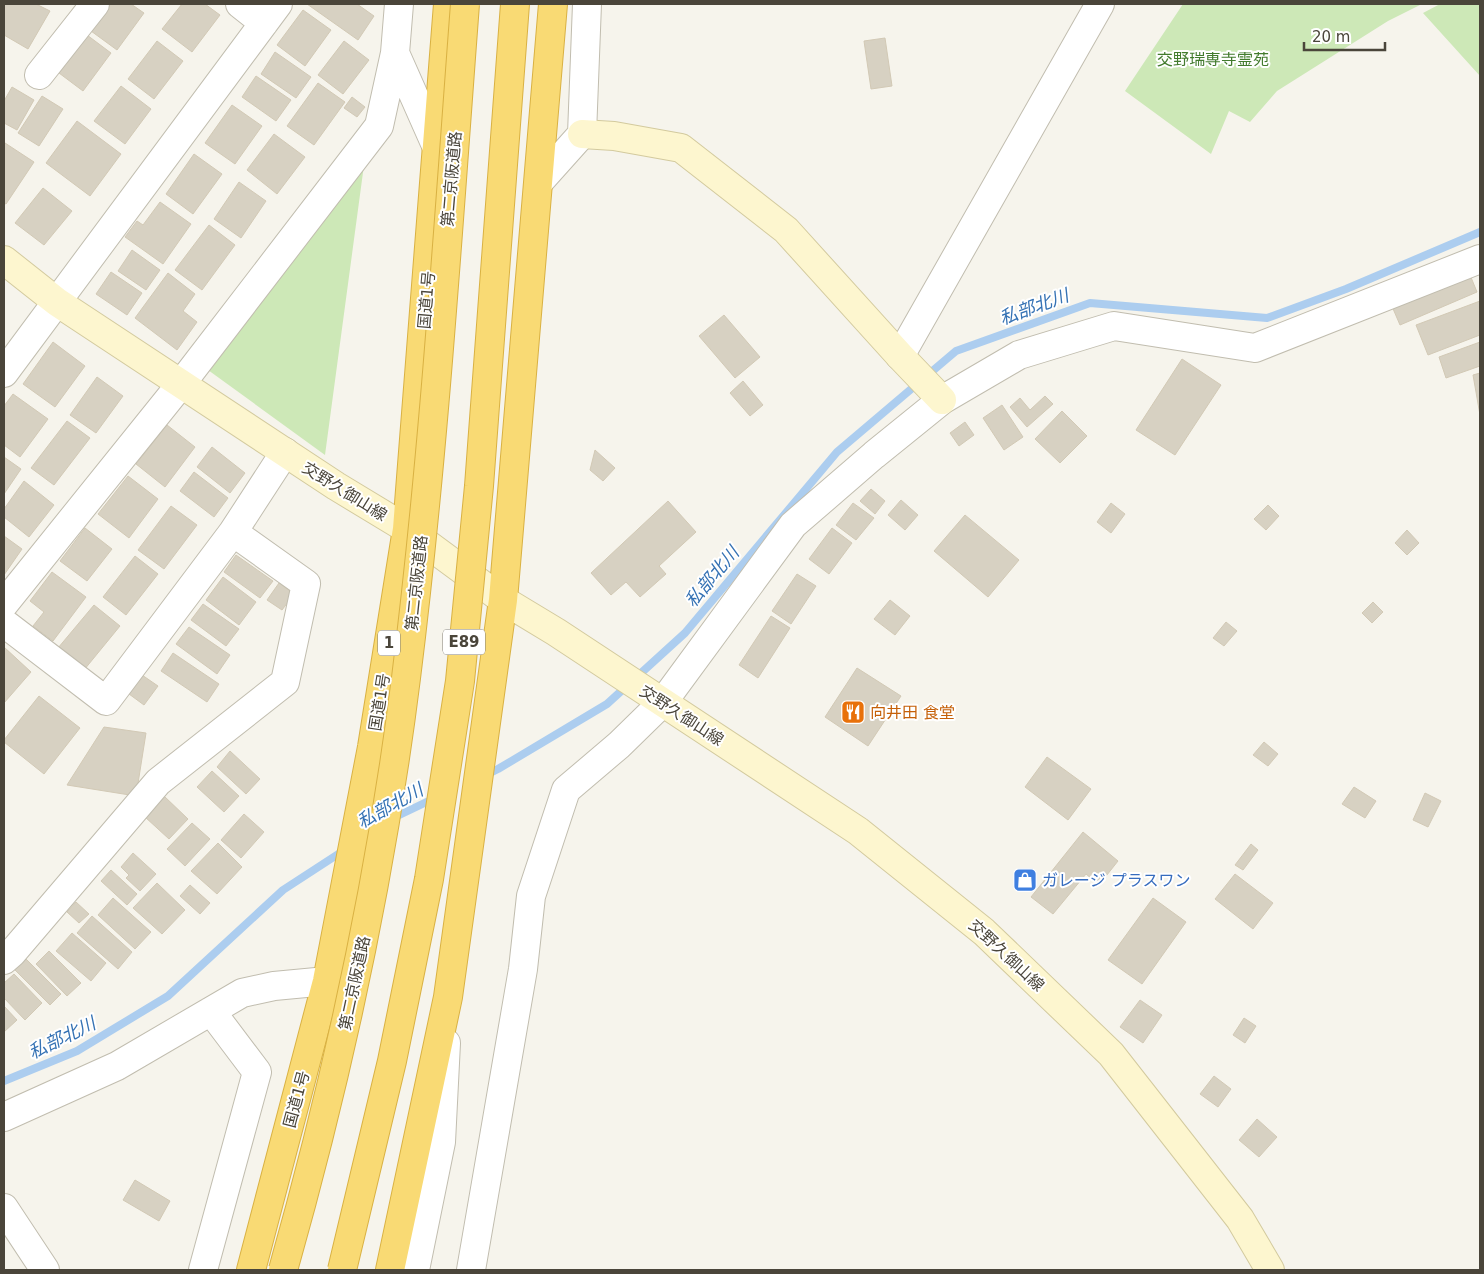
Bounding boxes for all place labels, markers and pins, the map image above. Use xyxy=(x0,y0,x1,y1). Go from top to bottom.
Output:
restaurant icon: 向井田 食堂 xyxy=(840,699,866,725)
place label: 向井田 食堂 xyxy=(870,703,955,722)
shop icon: ガレージ プラスワン xyxy=(1012,867,1038,893)
place label: ガレージ プラスワン xyxy=(1042,871,1190,890)

